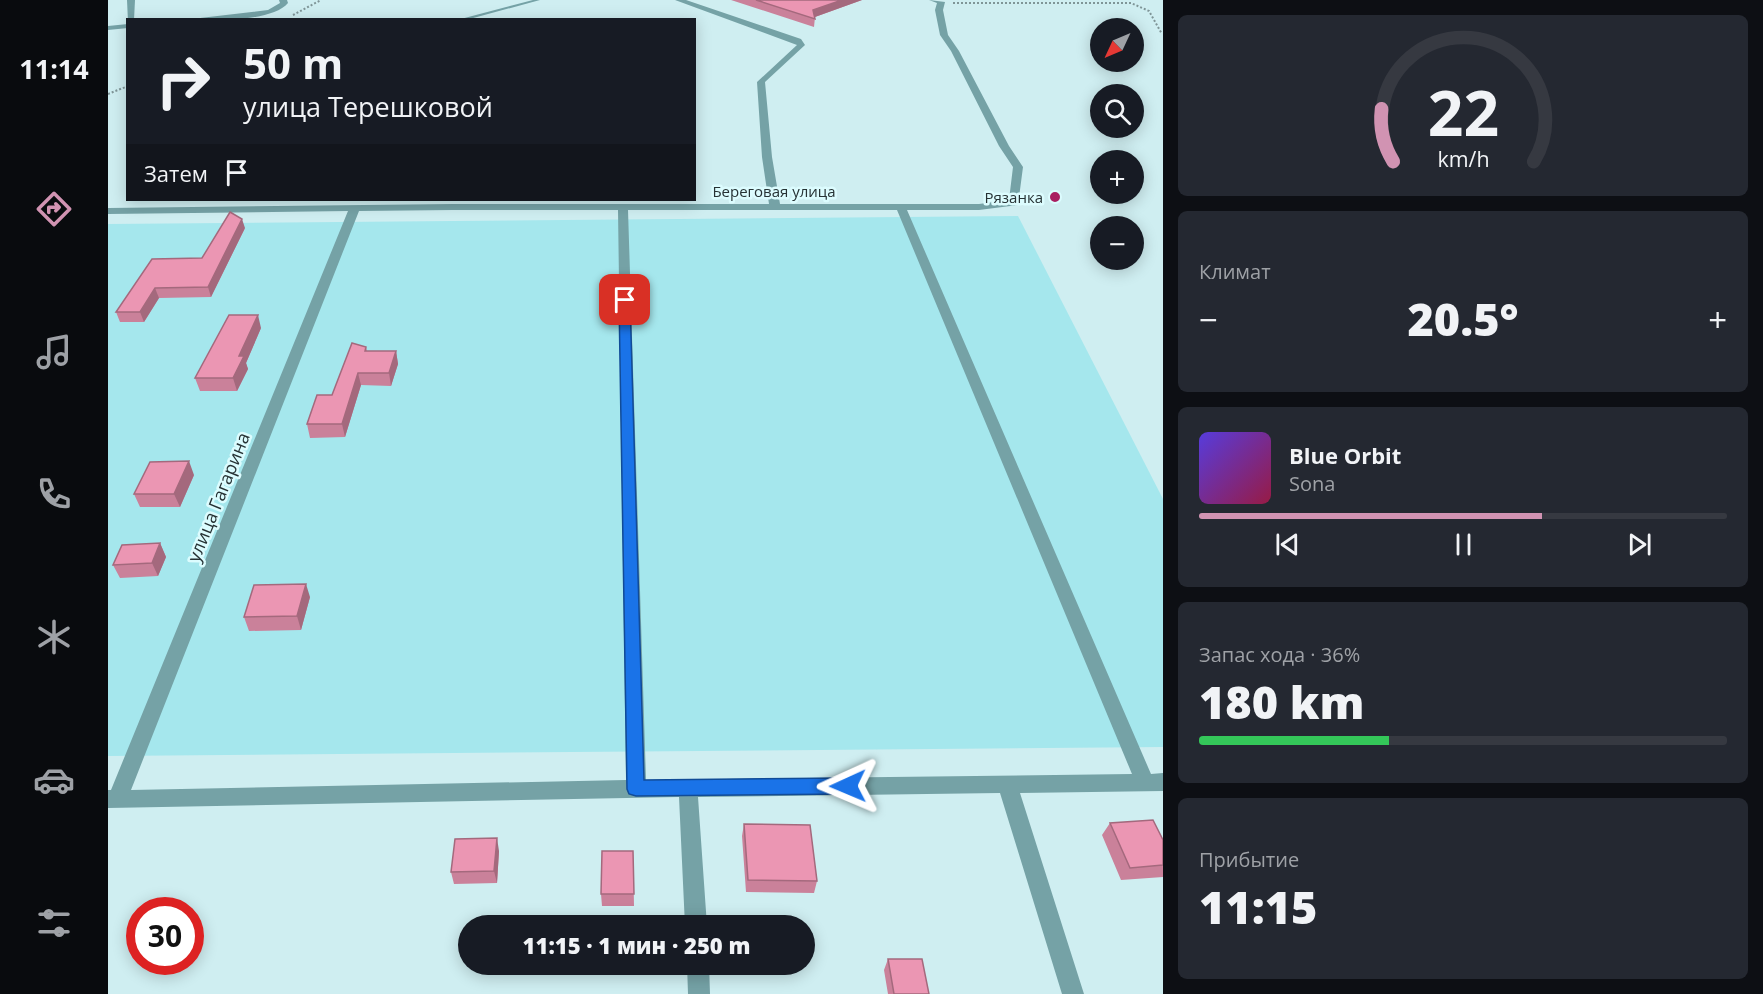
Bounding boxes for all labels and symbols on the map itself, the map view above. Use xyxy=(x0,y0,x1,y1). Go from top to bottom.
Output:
north arrow xyxy=(1090,18,1144,72)
street label: Береговая улица xyxy=(712,181,836,201)
place label: Рязанка xyxy=(985,187,1043,207)
marker: Рязанка xyxy=(1048,190,1062,204)
pin xyxy=(599,274,650,325)
street label: улица Гагарина xyxy=(181,429,255,565)
position arrow xyxy=(816,754,880,818)
speed limit sign: 30 xyxy=(126,897,204,975)

